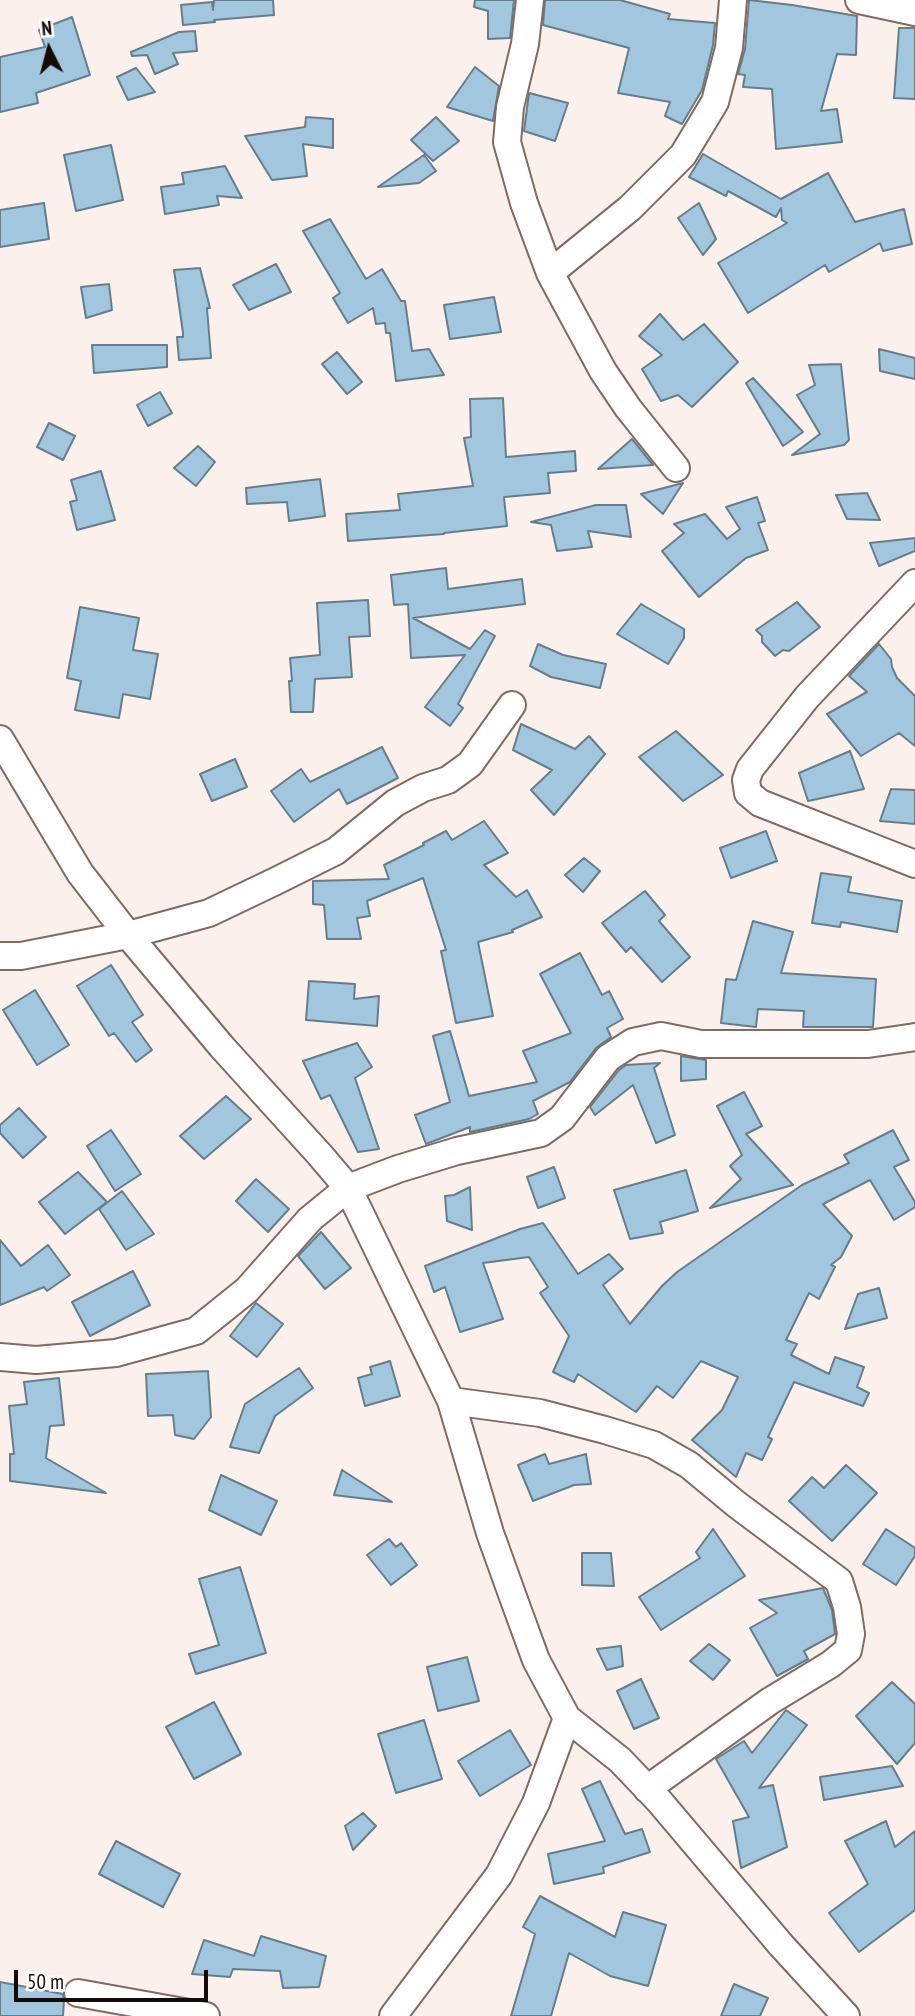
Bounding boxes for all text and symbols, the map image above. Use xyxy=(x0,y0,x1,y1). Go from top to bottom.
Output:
north arrow xyxy=(14,14,84,84)
text: N xyxy=(40,16,53,41)
scale bar xyxy=(18,1956,212,2000)
text: 50 m xyxy=(27,1968,64,1995)

